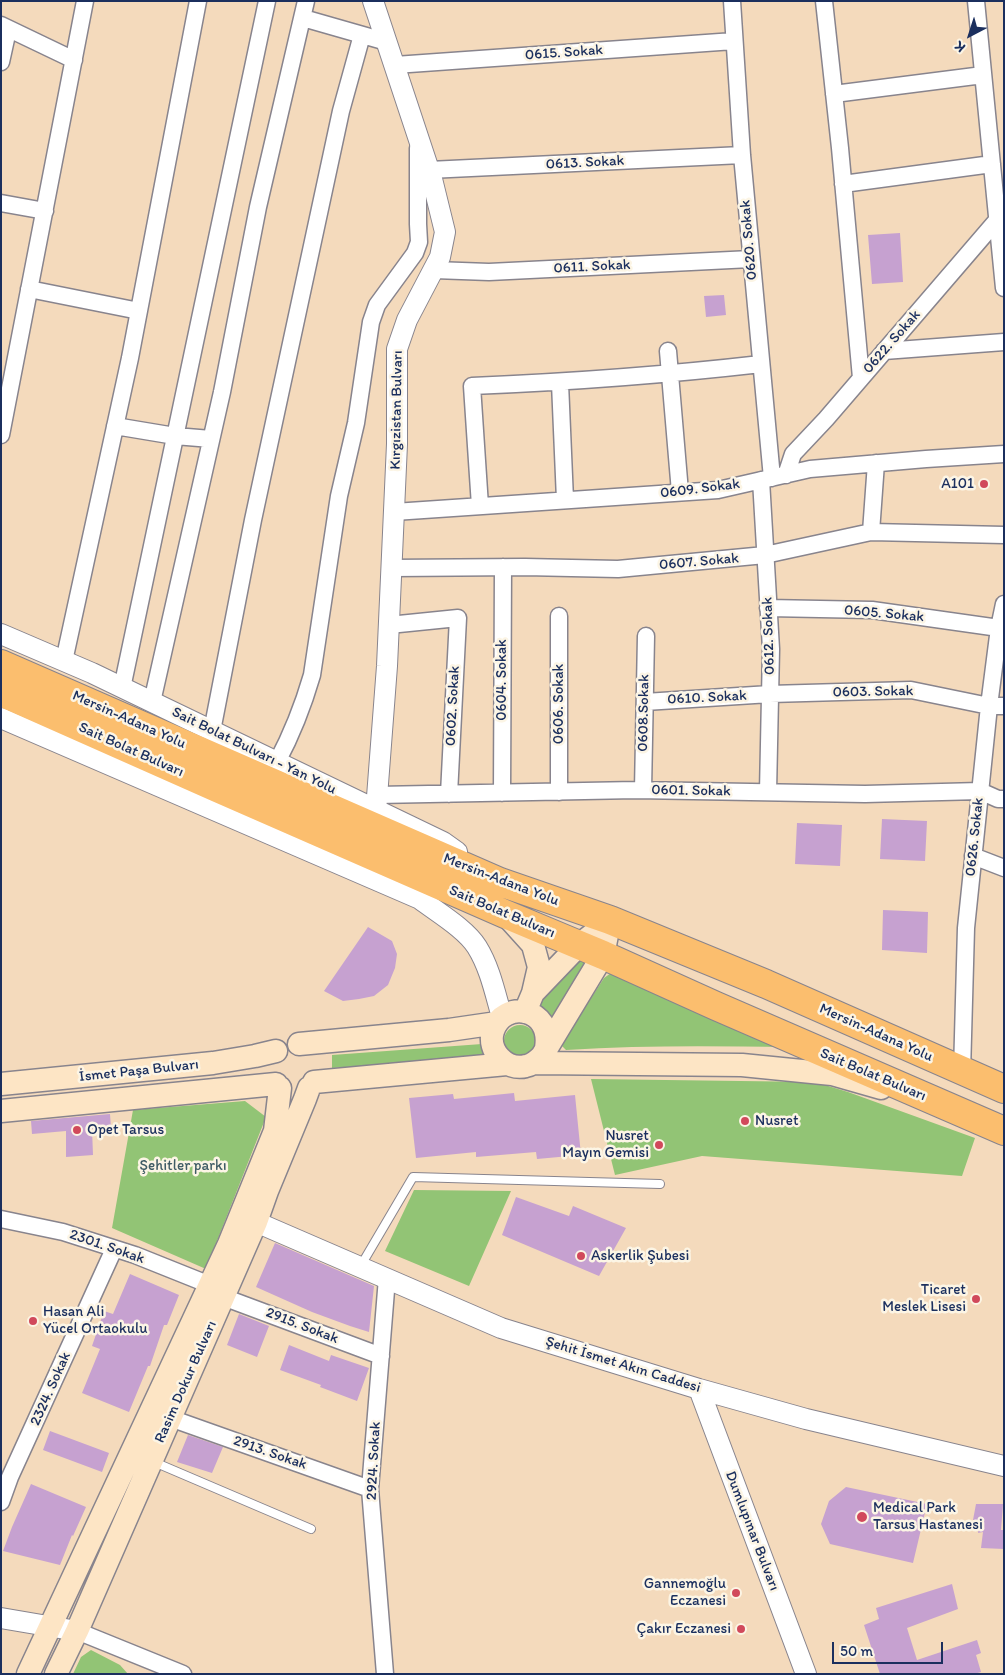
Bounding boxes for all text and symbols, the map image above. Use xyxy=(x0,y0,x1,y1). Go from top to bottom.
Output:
north arrow xyxy=(945,10,995,60)
text: K xyxy=(951,37,969,56)
street label: 0615. Sokak xyxy=(524,41,604,65)
street label: 0613. Sokak xyxy=(545,152,625,174)
street label: 0620. Sokak xyxy=(737,199,761,281)
street label: 0611. Sokak xyxy=(553,256,631,278)
street label: 0622. Sokak xyxy=(859,306,925,378)
street label: Kırgızistan Bulvarı xyxy=(387,350,407,470)
street label: 0609. Sokak xyxy=(659,475,741,503)
place label: A101 xyxy=(941,475,974,493)
marker: A101 xyxy=(978,478,990,490)
street label: 0607. Sokak xyxy=(658,550,740,574)
street label: 0612. Sokak xyxy=(759,597,779,675)
street label: 0605. Sokak xyxy=(843,602,925,626)
street label: 0604. Sokak xyxy=(493,639,511,721)
street label: 0606. Sokak xyxy=(550,664,568,744)
street label: 0602. Sokak xyxy=(442,665,464,747)
street label: 0608.Sokak xyxy=(634,674,654,752)
street label: 0603. Sokak xyxy=(833,682,913,702)
street label: Mersin-Adana Yolu xyxy=(69,687,189,753)
street label: 0610. Sokak xyxy=(667,687,747,709)
street label: Sait Bolat Bulvarı - Yan Yolu xyxy=(169,703,339,799)
street label: Sait Bolat Bulvarı xyxy=(76,719,186,781)
street label: 0601. Sokak xyxy=(651,781,731,801)
street label: 0626. Sokak xyxy=(962,797,988,877)
street label: Mersin-Adana Yolu xyxy=(441,850,561,910)
street label: Sait Bolat Bulvarı xyxy=(446,882,558,942)
street label: Mersin-Adana Yolu xyxy=(816,1000,936,1066)
street label: Sait Bolat Bulvarı xyxy=(817,1045,929,1105)
street label: İsmet Paşa Bulvarı xyxy=(78,1056,200,1086)
place label: Nusret xyxy=(755,1112,799,1130)
marker: Nusret xyxy=(739,1115,751,1127)
place label: Opet Tarsus xyxy=(87,1121,164,1139)
marker: Opet Tarsus xyxy=(71,1124,83,1136)
place label: Nusret Mayın Gemisi xyxy=(562,1127,649,1162)
marker: Nusret Mayın Gemisi xyxy=(653,1139,665,1151)
park label: Şehitler parkı xyxy=(140,1157,226,1175)
street label: 2301. Sokak xyxy=(67,1226,147,1268)
place label: Askerlik Şubesi xyxy=(591,1247,689,1265)
marker: Askerlik Şubesi xyxy=(575,1250,587,1262)
place label: Ticaret Meslek Lisesi xyxy=(882,1281,966,1316)
marker: Ticaret Meslek Lisesi xyxy=(970,1293,982,1305)
place label: Hasan Ali Yücel Ortaokulu xyxy=(43,1303,148,1338)
street label: 2915. Sokak xyxy=(263,1304,341,1348)
marker: Hasan Ali Yücel Ortaokulu xyxy=(27,1315,39,1327)
street label: Rasim Dokur Bulvarı xyxy=(151,1318,221,1446)
street label: Şehit İsmet Akın Caddesi xyxy=(543,1333,703,1397)
street label: 2324. Sokak xyxy=(27,1349,75,1429)
street label: 2924. Sokak xyxy=(363,1421,385,1501)
street label: 2913. Sokak xyxy=(231,1432,309,1474)
street label: Dumlupınar Bulvarı xyxy=(721,1469,783,1593)
place label: Medical Park Tarsus Hastanesi xyxy=(873,1499,983,1534)
marker: Medical Park Tarsus Hastanesi xyxy=(855,1510,869,1524)
place label: Gannemoğlu Eczanesi xyxy=(644,1575,726,1610)
marker: Gannemoğlu Eczanesi xyxy=(730,1587,742,1599)
place label: Çakır Eczanesi xyxy=(637,1620,731,1638)
marker: Çakır Eczanesi xyxy=(735,1623,747,1635)
scale bar xyxy=(835,1632,946,1664)
text: 50 m xyxy=(840,1642,873,1660)

